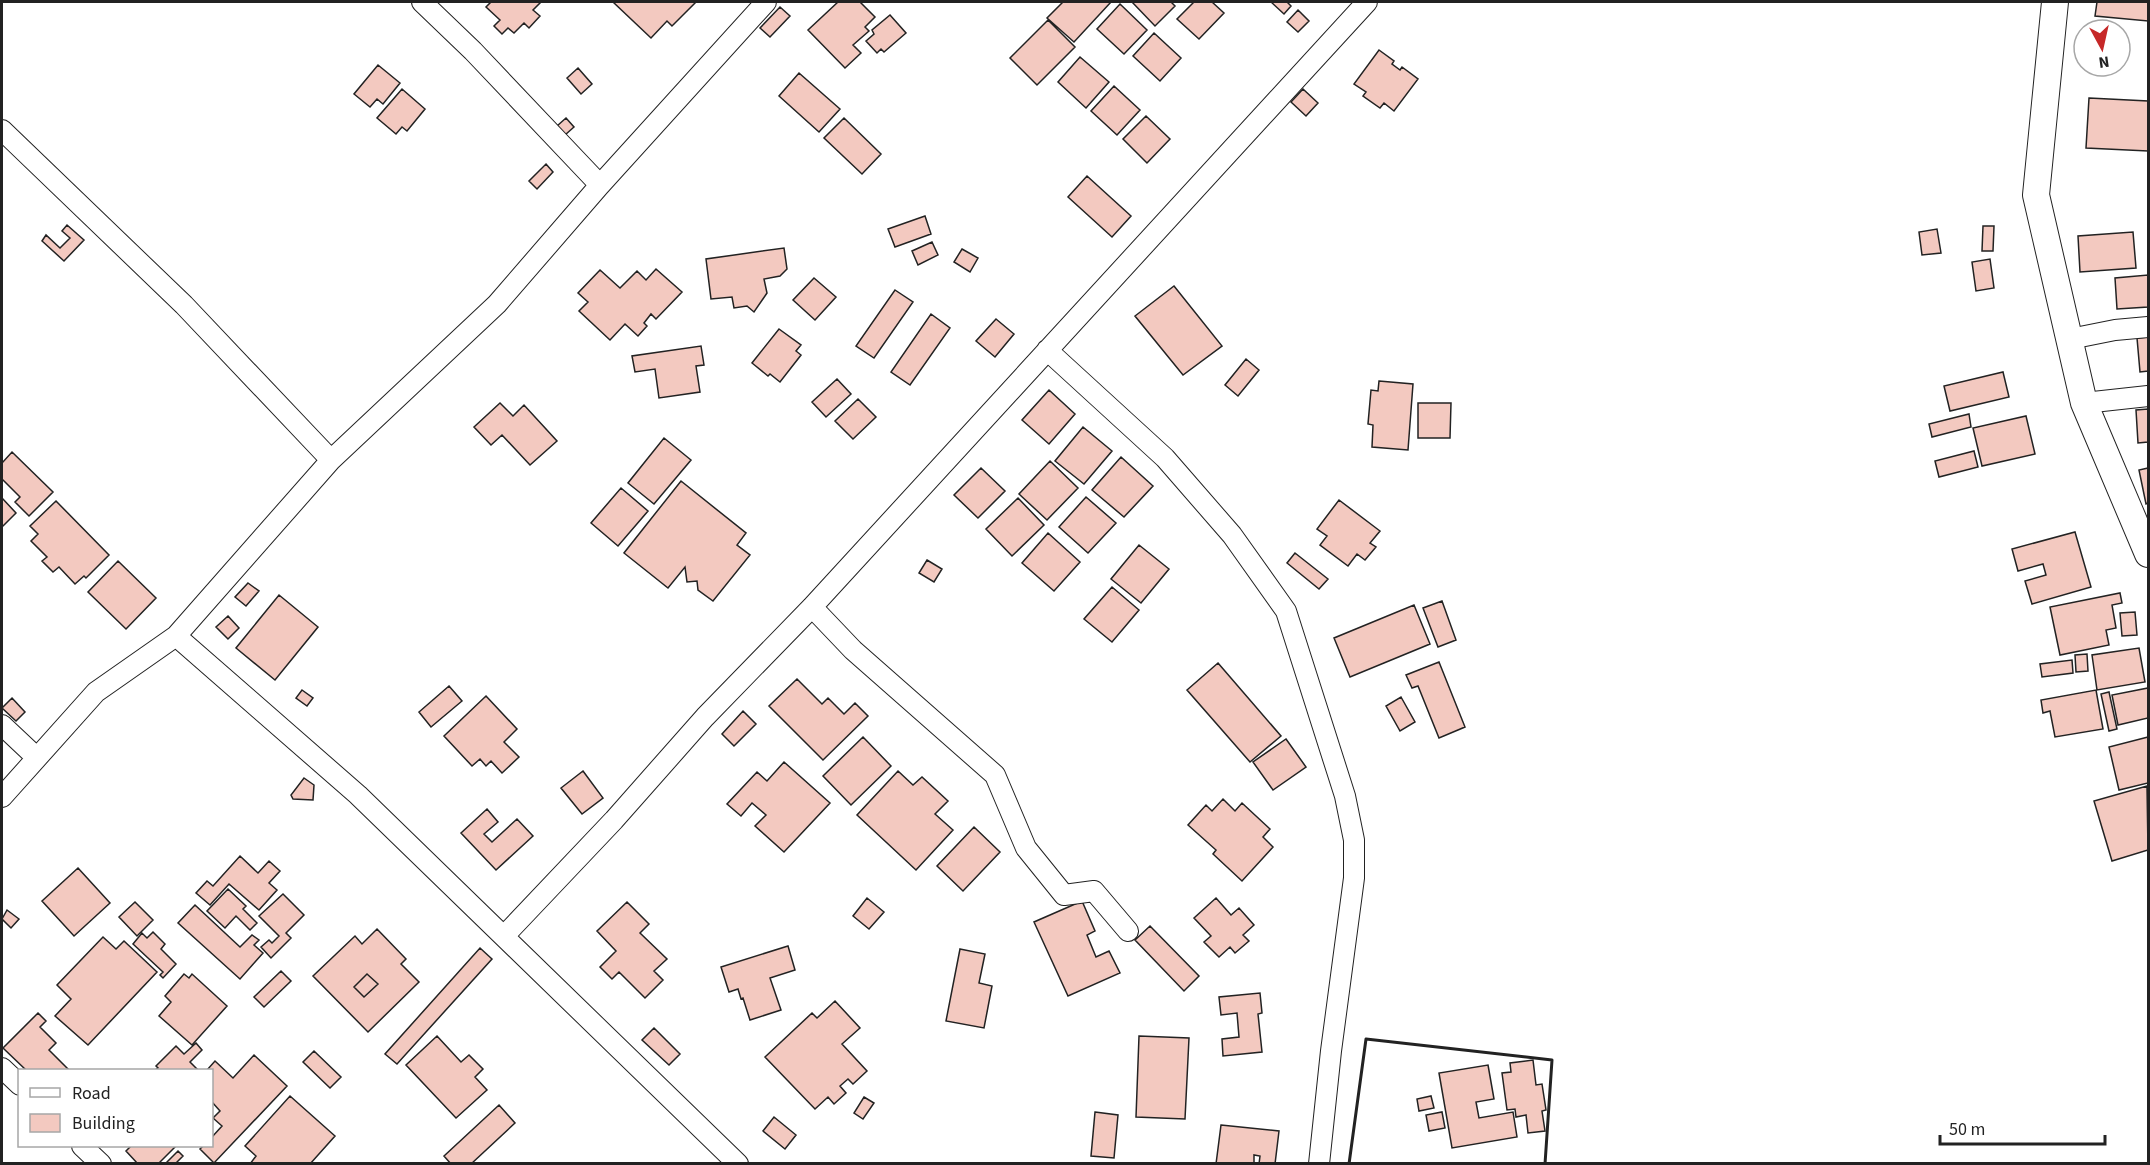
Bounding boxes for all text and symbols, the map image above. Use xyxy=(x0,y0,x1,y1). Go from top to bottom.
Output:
north arrow xyxy=(2072,18,2132,78)
text: N xyxy=(2097,50,2111,73)
legend xyxy=(18,1069,213,1147)
text: Road xyxy=(72,1081,111,1106)
scale bar xyxy=(1940,1108,2105,1146)
text: Building xyxy=(72,1111,135,1136)
text: 50 m xyxy=(1949,1117,1985,1142)

